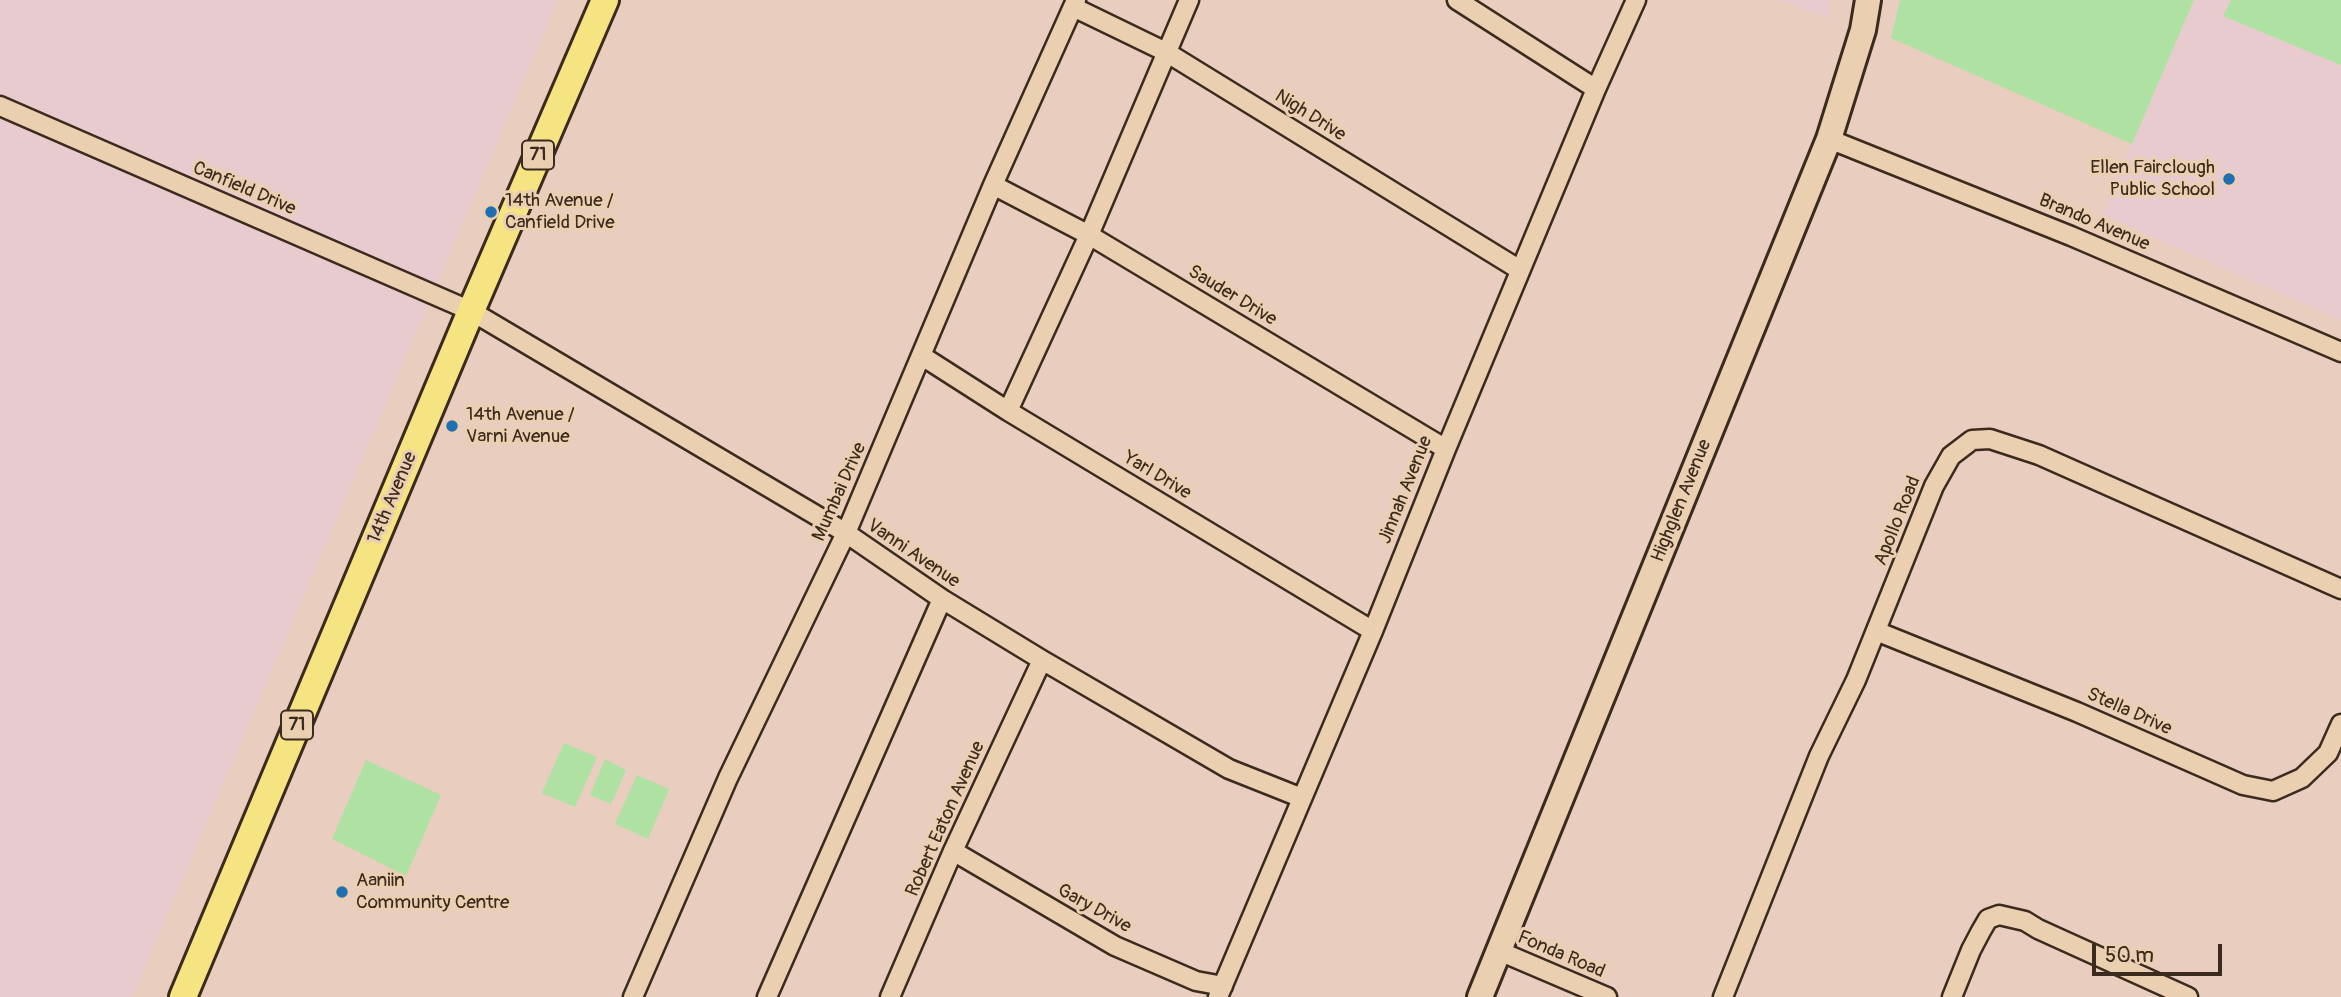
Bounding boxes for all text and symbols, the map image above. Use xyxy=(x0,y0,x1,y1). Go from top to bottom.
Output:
street label: Nigh Drive xyxy=(1270,85,1350,147)
road number: 71 xyxy=(522,140,554,170)
street label: Canfield Drive xyxy=(189,157,299,221)
place label: Ellen Fairclough Public School xyxy=(2090,157,2215,201)
marker: Ellen Fairclough Public School xyxy=(2221,171,2237,187)
street label: Brando Avenue xyxy=(2035,189,2153,257)
place label: 14th Avenue / Canfield Drive xyxy=(505,190,615,234)
marker: 14th Avenue / Canfield Drive xyxy=(483,204,499,220)
street label: Sauder Drive xyxy=(1184,261,1280,331)
place label: 14th Avenue / Varni Avenue xyxy=(466,404,574,448)
marker: 14th Avenue / Varni Avenue xyxy=(444,418,460,434)
street label: Jinnah Avenue xyxy=(1374,433,1438,547)
street label: Highglen Avenue xyxy=(1647,436,1717,566)
street label: Mumbai Drive xyxy=(808,439,872,545)
street label: Yarl Drive xyxy=(1119,447,1195,505)
street label: 14th Avenue xyxy=(363,449,423,547)
street label: Apollo Road xyxy=(1870,473,1926,569)
street label: Vanni Avenue xyxy=(862,515,964,593)
street label: Stella Drive xyxy=(2083,683,2175,741)
road number: 71 xyxy=(281,710,313,740)
street label: Robert Eaton Avenue xyxy=(902,738,990,900)
place label: Aaniin Community Centre xyxy=(356,870,509,914)
street label: Gary Drive xyxy=(1053,879,1135,939)
marker: Aaniin Community Centre xyxy=(334,884,350,900)
street label: Fonda Road xyxy=(1514,926,1608,984)
scale bar xyxy=(2096,930,2226,974)
text: 50 m xyxy=(2105,942,2154,969)

